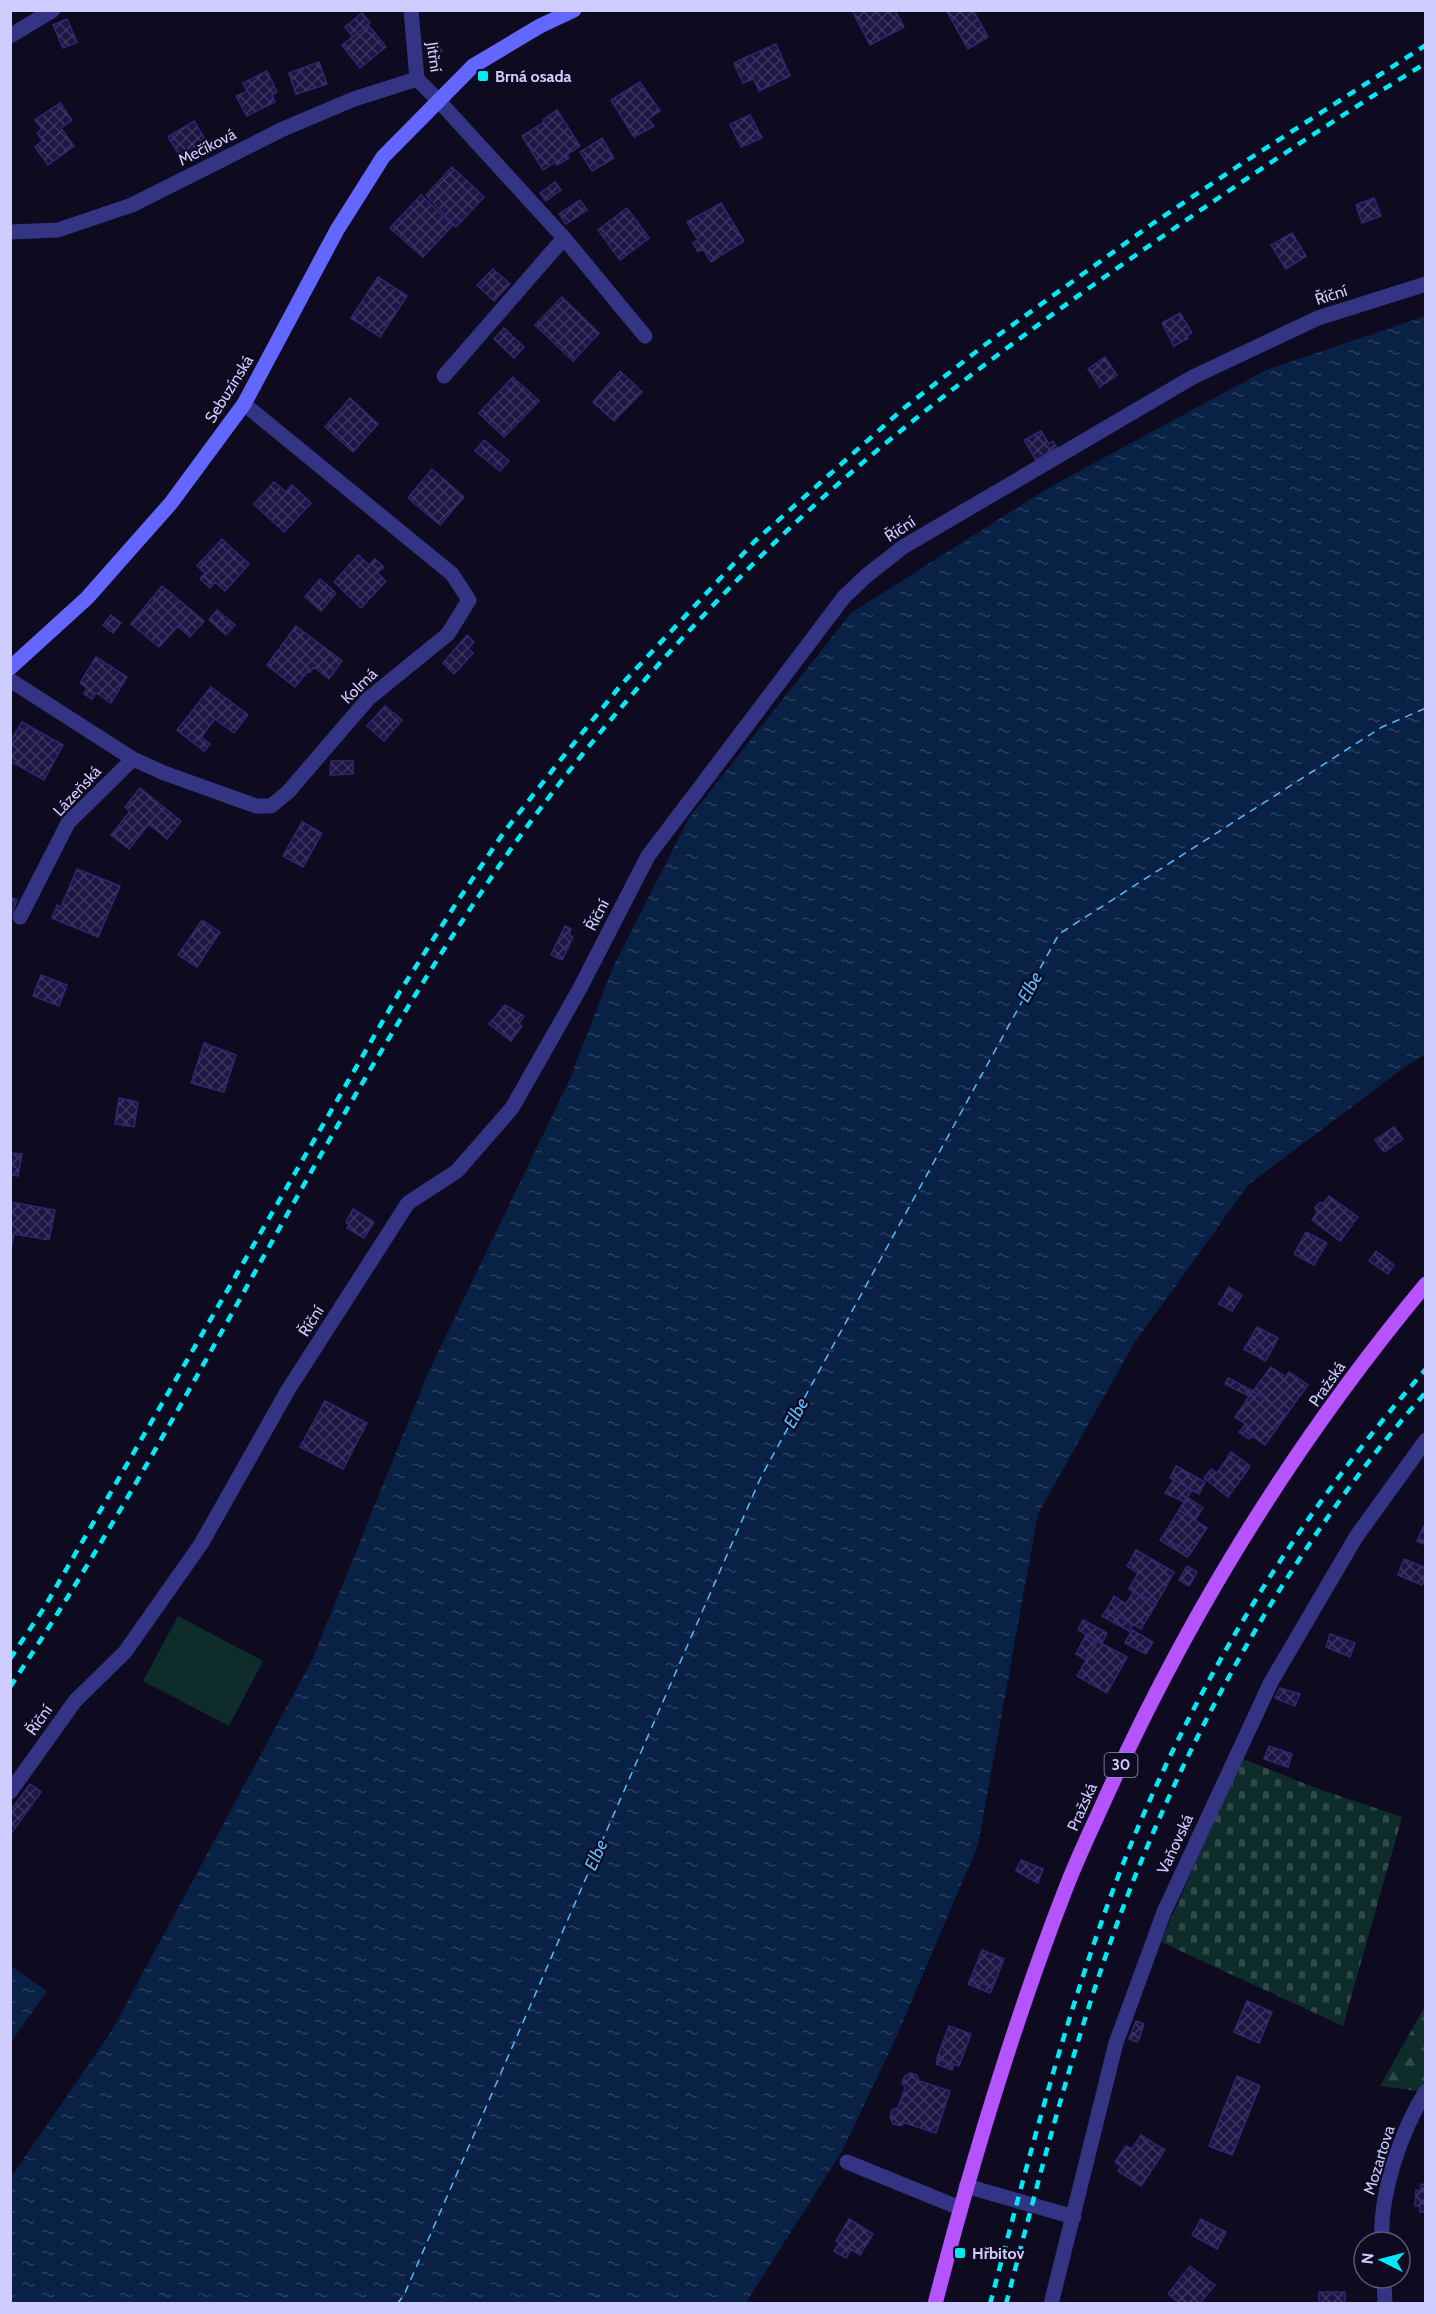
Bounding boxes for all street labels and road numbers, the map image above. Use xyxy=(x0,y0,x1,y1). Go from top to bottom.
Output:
street label: Jitřní xyxy=(422,40,446,74)
street label: Mečíková xyxy=(175,124,239,170)
street label: Říční xyxy=(1313,281,1350,309)
street label: Sebuzínská xyxy=(201,351,257,426)
street label: Říční xyxy=(881,512,919,546)
street label: Kolmá xyxy=(337,664,381,708)
street label: Lázeňská xyxy=(49,762,105,820)
street label: Říční xyxy=(581,896,613,934)
street label: Říční xyxy=(294,1302,328,1340)
street label: Pražská xyxy=(1305,1358,1349,1410)
street label: Říční xyxy=(22,1701,56,1739)
road number: 30 xyxy=(1104,1753,1138,1777)
street label: Pražská xyxy=(1063,1780,1101,1834)
street label: Vaňovská xyxy=(1153,1811,1197,1877)
street label: Mozartova xyxy=(1360,2123,1399,2197)

